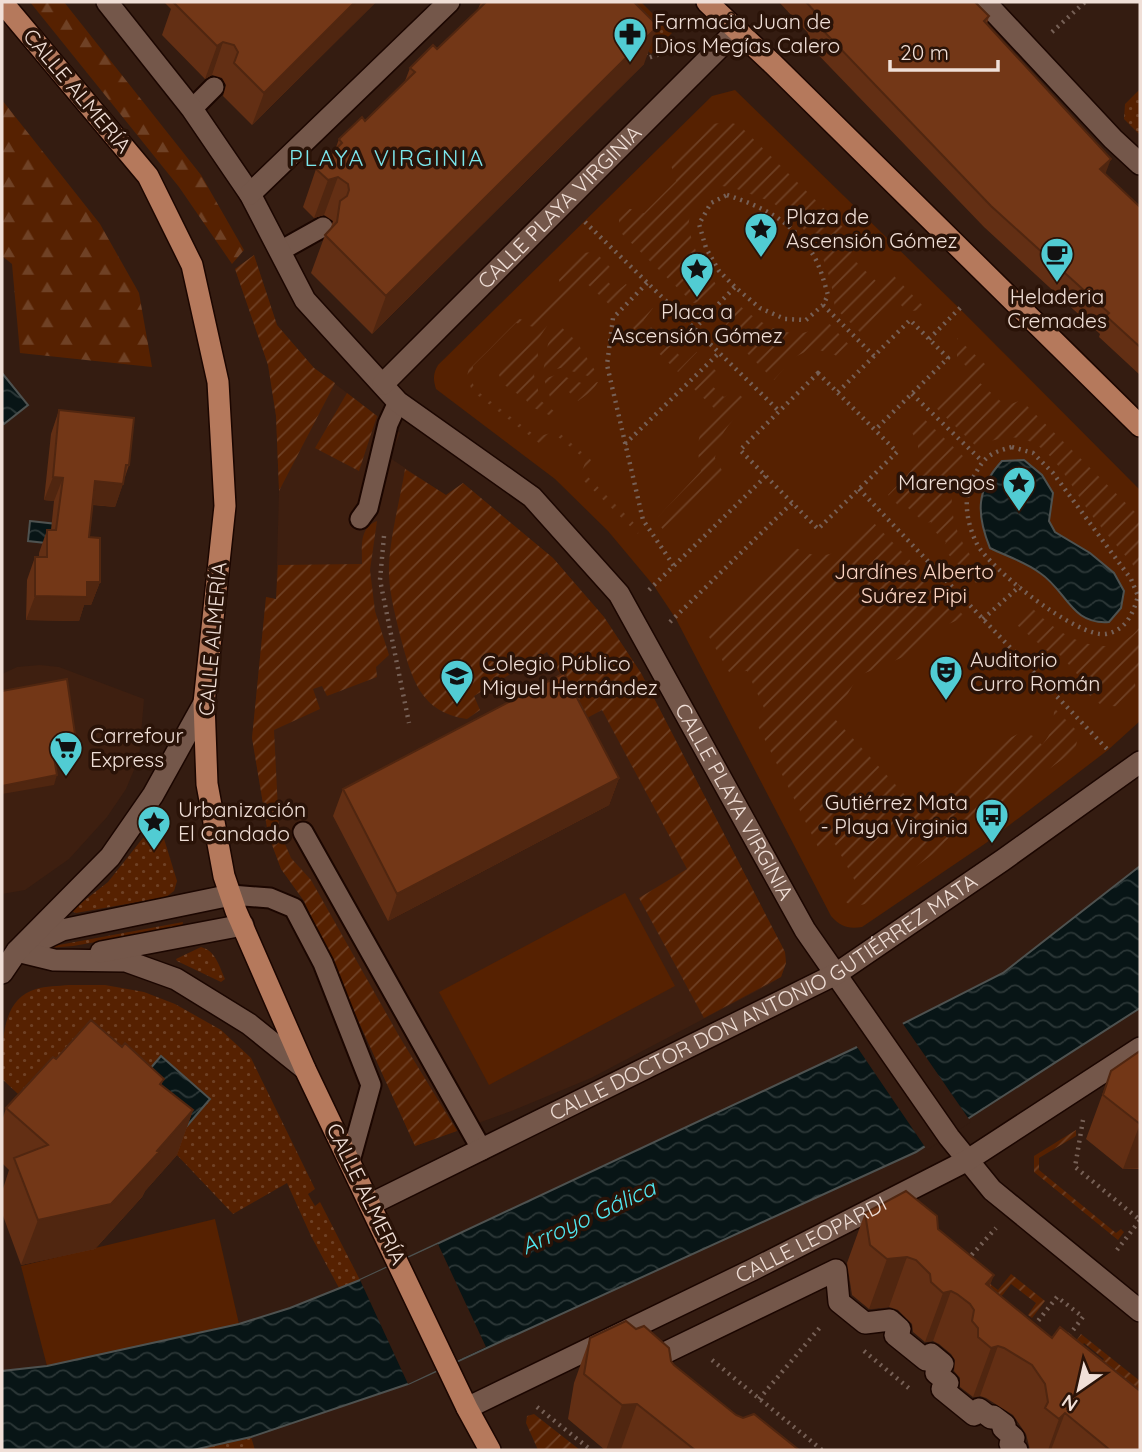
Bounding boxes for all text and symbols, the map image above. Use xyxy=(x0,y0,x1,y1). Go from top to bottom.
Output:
place label: Farmacia Juan de Dios Megías Calero xyxy=(654,8,840,58)
pharmacy icon: Farmacia Juan de Dios Megías Calero xyxy=(611,15,649,64)
street label: CALLE ALMERÍA xyxy=(18,23,137,158)
scale bar xyxy=(890,28,998,72)
text: 20 m xyxy=(900,39,949,65)
street label: CALLE PLAYA VIRGINIA xyxy=(472,119,646,294)
district label: PLAYA VIRGINIA xyxy=(289,143,485,172)
place label: Plaza de Ascensión Gómez xyxy=(786,203,958,253)
place icon: Plaza de Ascensión Gómez xyxy=(742,210,780,259)
cafe icon: Heladeria Cremades xyxy=(1038,235,1076,284)
place icon: Placa a Ascensión Gómez xyxy=(678,250,716,299)
place label: Heladeria Cremades xyxy=(1007,283,1107,333)
place label: Placa a Ascensión Gómez xyxy=(611,298,783,348)
place icon: Marengos xyxy=(1000,464,1038,513)
place label: Marengos xyxy=(898,469,995,495)
park label: Jardínes Alberto Suárez Pipi xyxy=(834,558,994,608)
street label: CALLE ALMERÍA xyxy=(192,561,232,717)
place label: Auditorio Curro Román xyxy=(970,646,1100,696)
place label: Colegio Público Miguel Hernández xyxy=(482,650,658,700)
theatre icon: Auditorio Curro Román xyxy=(927,653,965,702)
school or university icon: Colegio Público Miguel Hernández xyxy=(438,657,476,706)
street label: CALLE PLAYA VIRGINIA xyxy=(670,698,800,904)
place label: Carrefour Express xyxy=(90,722,184,772)
supermarket icon: Carrefour Express xyxy=(47,729,85,778)
place label: Gutiérrez Mata - Playa Virginia xyxy=(820,789,968,839)
place label: Urbanización El Candado xyxy=(178,796,306,846)
bus stop icon: Gutiérrez Mata - Playa Virginia xyxy=(973,796,1011,845)
place icon: Urbanización El Candado xyxy=(135,803,173,852)
street label: CALLE DOCTOR DON ANTONIO GUTIÉRREZ MATA xyxy=(545,868,982,1126)
street label: CALLE ALMERÍA xyxy=(321,1119,412,1269)
water label: Arroyo Gálica xyxy=(516,1172,661,1260)
street label: CALLE LEOPARDI xyxy=(731,1190,891,1288)
north arrow xyxy=(1044,1354,1114,1424)
text: N xyxy=(1057,1389,1082,1417)

